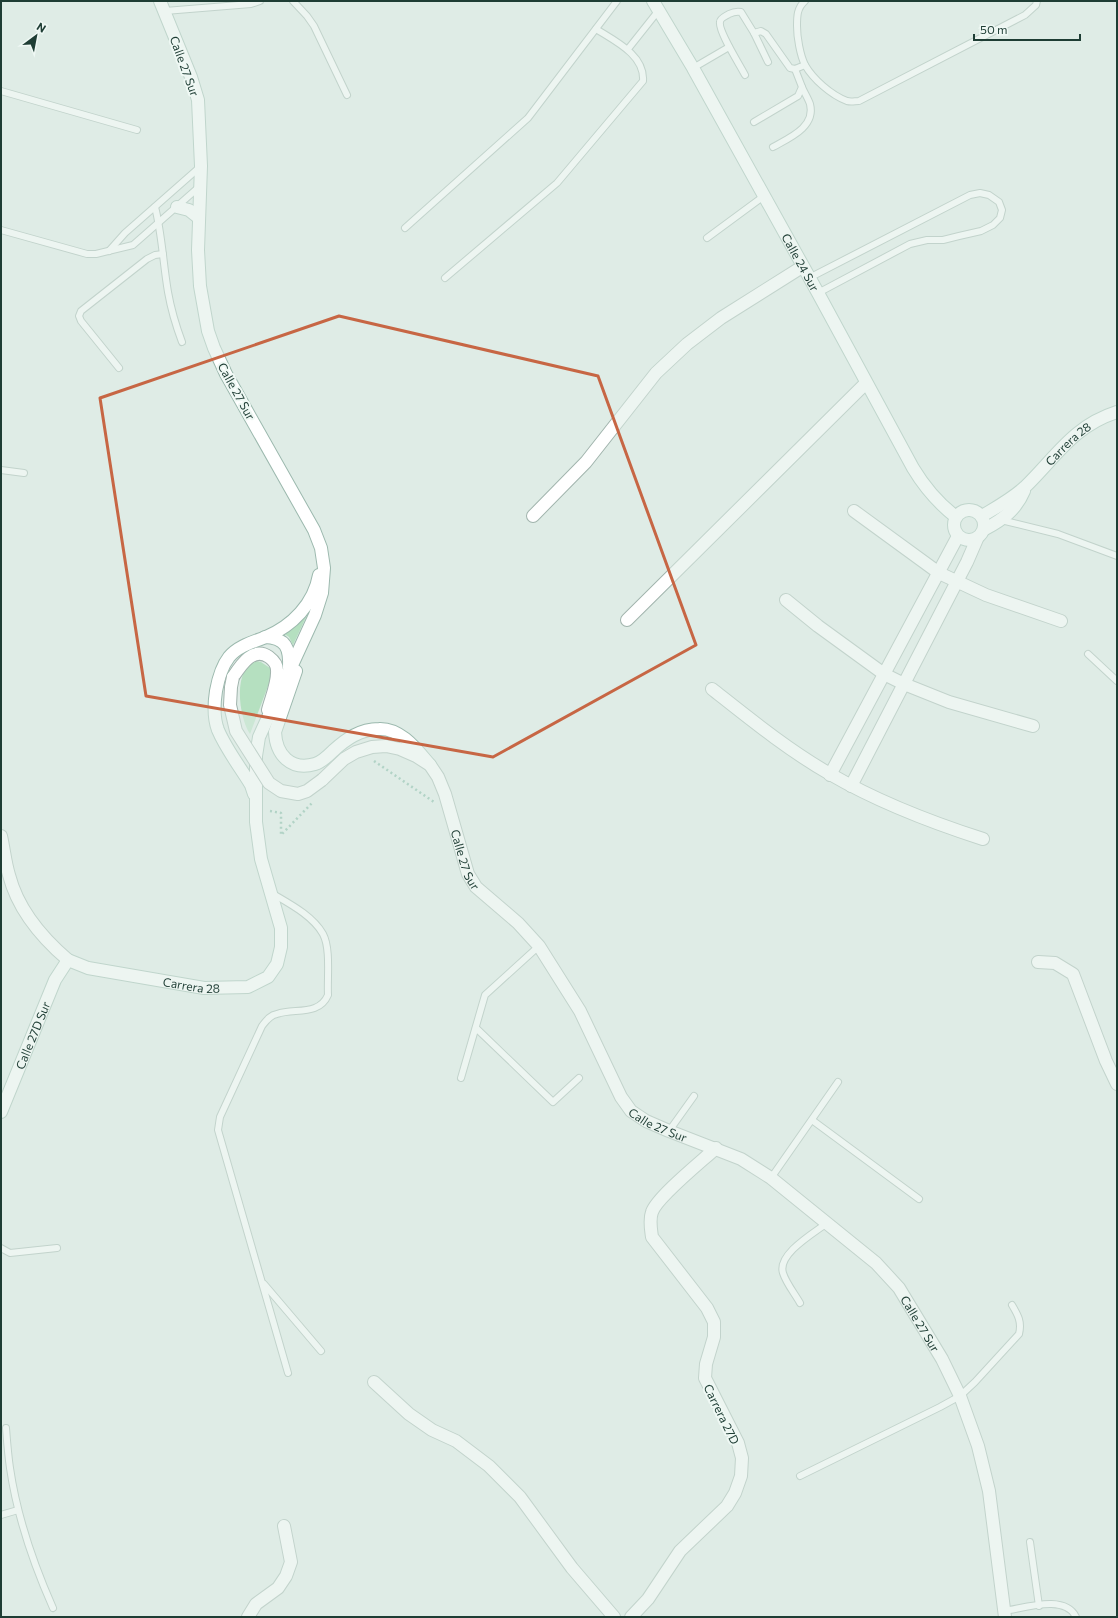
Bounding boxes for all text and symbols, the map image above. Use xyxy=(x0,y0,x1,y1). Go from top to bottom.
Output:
north arrow xyxy=(16,16,56,56)
scale bar xyxy=(974,16,1080,42)
text: N xyxy=(35,19,49,35)
text: 50 m xyxy=(980,22,1008,36)
street label: Calle 27 Sur xyxy=(168,34,202,98)
street label: Calle 24 Sur xyxy=(779,231,823,294)
street label: Calle 27 Sur xyxy=(216,360,258,422)
street label: Carrera 28 xyxy=(1042,419,1093,468)
street label: Calle 27 Sur xyxy=(449,828,483,892)
street label: Carrera 28 xyxy=(162,974,220,995)
street label: Calle 27D Sur xyxy=(12,999,53,1071)
street label: Calle 27 Sur xyxy=(626,1105,689,1144)
street label: Calle 27 Sur xyxy=(898,1293,943,1354)
street label: Carrera 27D xyxy=(701,1382,743,1447)

